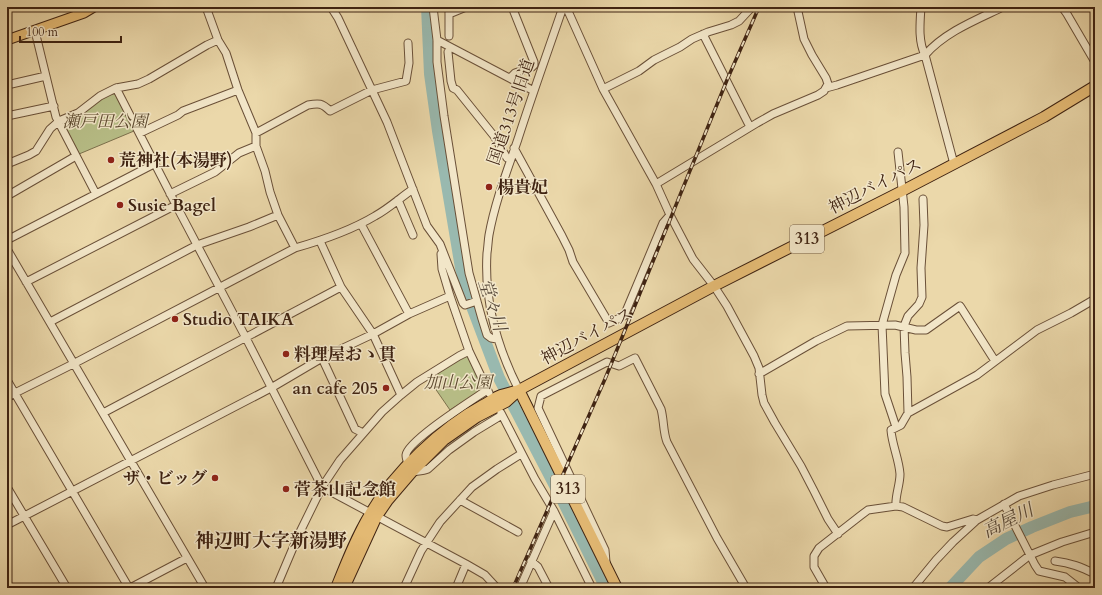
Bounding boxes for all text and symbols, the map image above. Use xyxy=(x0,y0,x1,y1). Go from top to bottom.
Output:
scale bar xyxy=(20,18,121,44)
text: 100 m xyxy=(26,24,59,40)
street label: 国道313号旧道 xyxy=(482,56,540,168)
park label: 瀬戸田公園 xyxy=(63,110,150,133)
place label: 荒神社(本湯野) xyxy=(119,149,233,172)
street label: 神辺バイパス xyxy=(824,153,926,219)
marker: 荒神社(本湯野) xyxy=(106,155,116,165)
place label: 楊貴妃 xyxy=(497,176,548,199)
marker: 楊貴妃 xyxy=(484,182,494,192)
place label: Susie Bagel xyxy=(128,194,216,217)
marker: Susie Bagel xyxy=(115,200,125,210)
road number: 313 xyxy=(790,225,824,253)
water label: 堂々川 xyxy=(472,275,513,336)
street label: 神辺バイパス xyxy=(537,302,637,370)
place label: Studio TAIKA xyxy=(183,308,294,331)
marker: Studio TAIKA xyxy=(170,314,180,324)
place label: 料理屋おゝ貫 xyxy=(294,343,396,366)
marker: 料理屋おゝ貫 xyxy=(281,349,291,359)
park label: 加山公園 xyxy=(424,371,495,394)
place label: an cafe 205 xyxy=(293,377,378,400)
marker: an cafe 205 xyxy=(381,383,391,393)
place label: ザ・ビッグ xyxy=(123,467,207,490)
marker: ザ・ビッグ xyxy=(210,473,220,483)
road number: 313 xyxy=(551,475,585,503)
place label: 菅茶山記念館 xyxy=(294,478,396,501)
marker: 菅茶山記念館 xyxy=(281,484,291,494)
water label: 高屋川 xyxy=(978,497,1040,544)
district label: 神辺町大字新湯野 xyxy=(195,528,347,554)

